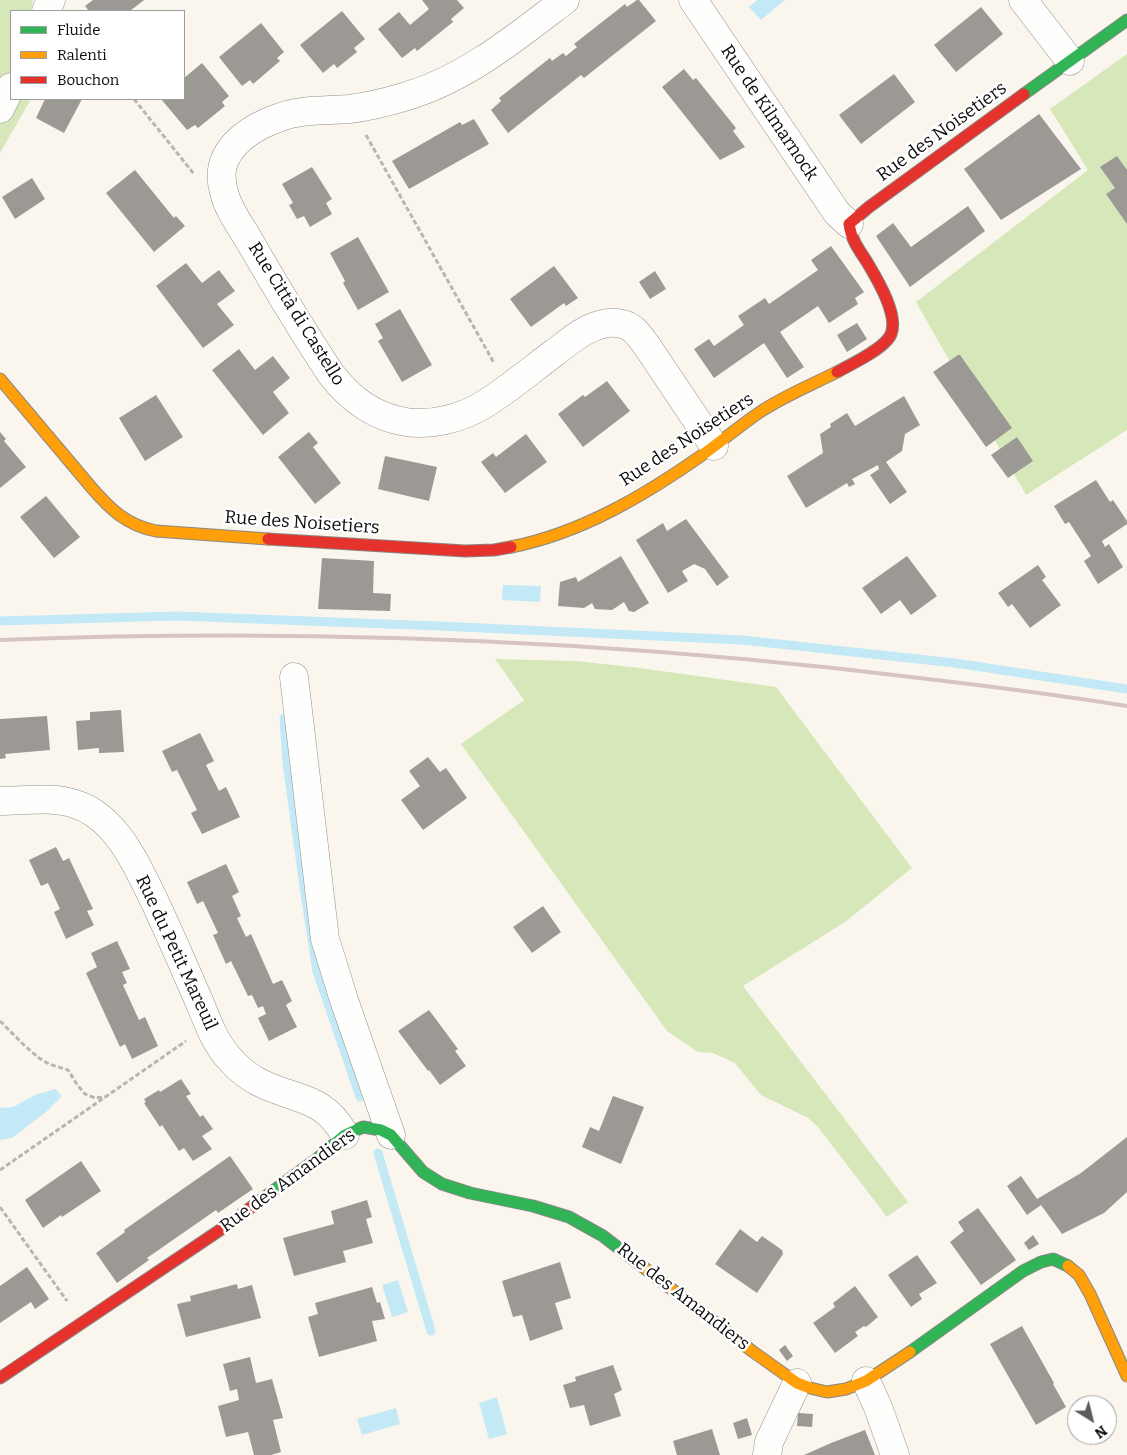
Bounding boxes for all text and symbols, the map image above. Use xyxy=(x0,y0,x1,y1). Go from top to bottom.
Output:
legend xyxy=(10,10,185,100)
text: Fluide xyxy=(57,21,100,39)
street label: Rue de Kilmarnock xyxy=(716,41,822,185)
text: Ralenti xyxy=(57,46,107,64)
text: Bouchon xyxy=(57,71,119,89)
street label: Rue des Noisetiers xyxy=(873,78,1011,186)
street label: Rue Città di Castello xyxy=(243,238,349,390)
street label: Rue des Noisetiers xyxy=(616,389,758,491)
street label: Rue des Noisetiers xyxy=(224,507,380,539)
street label: Rue du Petit Mareuil xyxy=(131,872,221,1034)
street label: Rue des Amandiers xyxy=(216,1125,360,1237)
street label: Rue des Amandiers xyxy=(613,1239,753,1355)
north arrow xyxy=(1067,1395,1117,1445)
text: N xyxy=(1091,1422,1110,1442)

